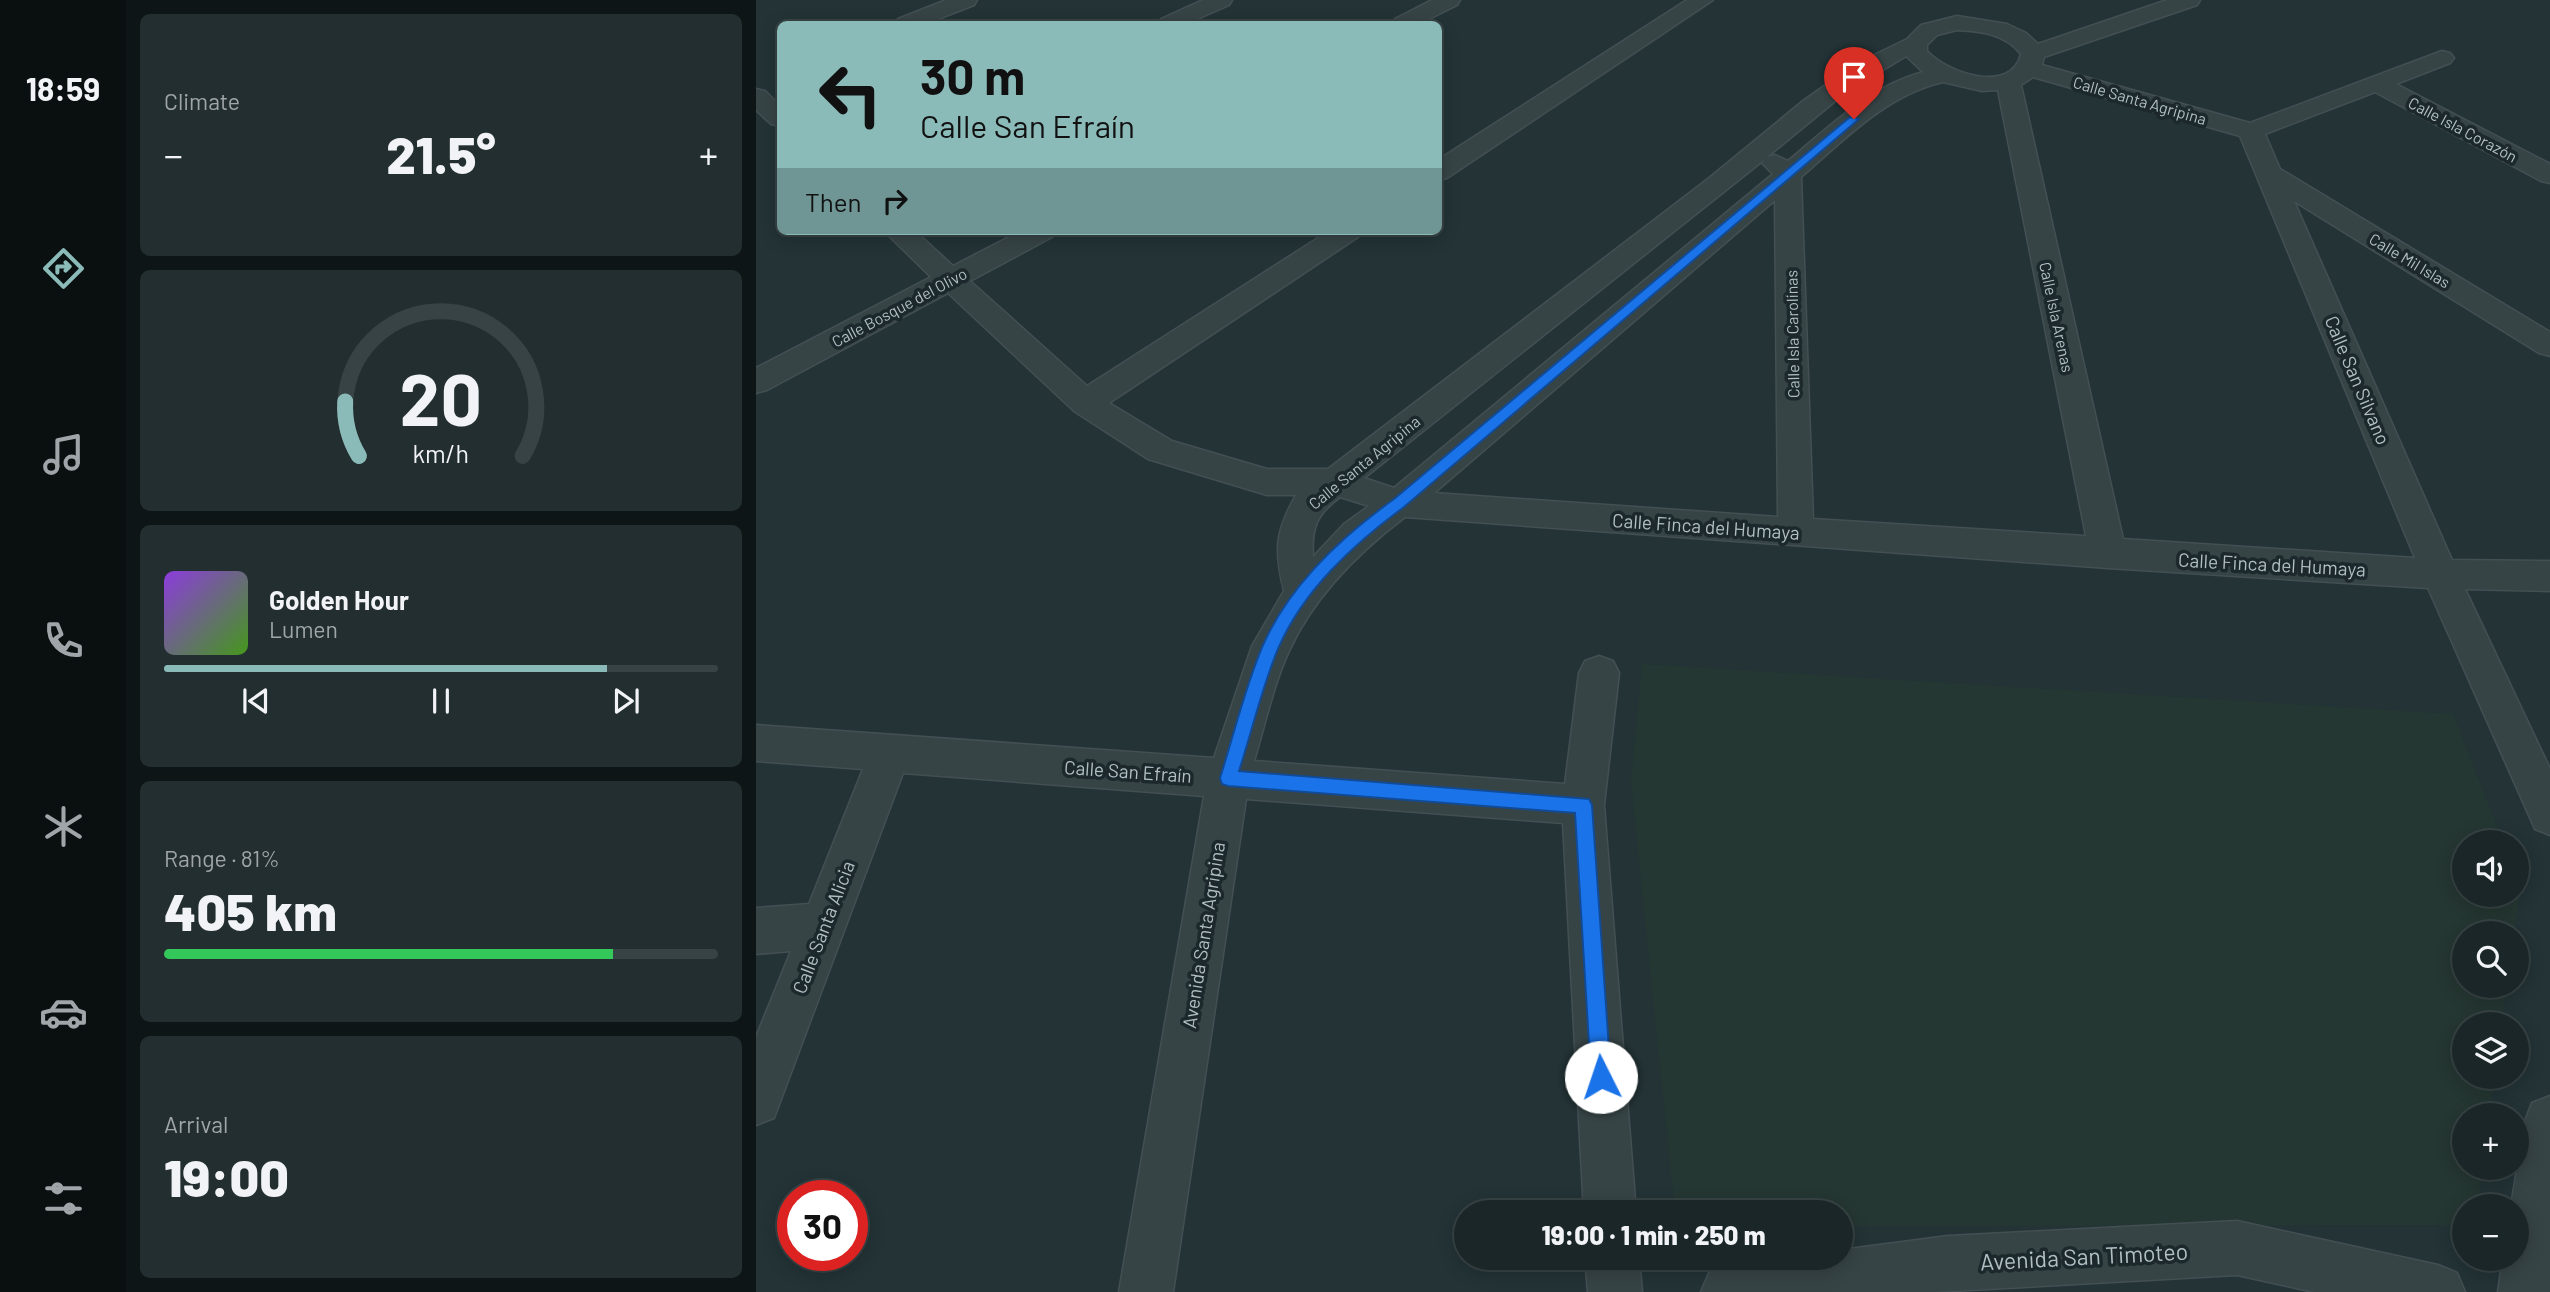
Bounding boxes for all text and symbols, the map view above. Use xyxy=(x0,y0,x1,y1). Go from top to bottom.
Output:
text: 30 m xyxy=(920,46,1025,105)
pin xyxy=(1824,47,1884,119)
icon: left xyxy=(805,49,896,140)
icon: arrive xyxy=(1835,58,1873,96)
text: 18:59 xyxy=(26,69,100,107)
street label: Calle Santa Agripina xyxy=(2071,72,2209,128)
text: Climate xyxy=(164,87,240,115)
street label: Calle Isla Corazón xyxy=(2405,92,2521,166)
text: Calle San Efraín xyxy=(920,106,1135,144)
text: 21.5° xyxy=(386,122,496,184)
text: − xyxy=(164,131,183,177)
text: + xyxy=(699,131,718,177)
icon: right xyxy=(876,182,914,220)
text: Then xyxy=(805,186,862,217)
street label: Calle Mil Islas xyxy=(2366,229,2454,291)
icon: directions xyxy=(39,244,88,293)
street label: Calle Isla Arenas xyxy=(2036,260,2078,374)
street label: Calle Bosque del Olivo xyxy=(828,263,970,351)
street label: Calle Isla Carolinas xyxy=(1781,270,1803,398)
street label: Calle San Silvano xyxy=(2320,312,2396,448)
text: 20 xyxy=(400,354,482,442)
street label: Calle Santa Agripina xyxy=(1305,411,1423,513)
icon: music xyxy=(39,430,88,479)
text: km/h xyxy=(413,438,469,468)
street label: Calle Finca del Humaya xyxy=(1612,508,1800,544)
street label: Calle Finca del Humaya xyxy=(2178,548,2366,580)
text: Golden Hour xyxy=(269,584,409,615)
text: Lumen xyxy=(269,615,338,643)
icon: phone xyxy=(39,616,88,665)
icon: previous xyxy=(237,682,275,720)
icon: pause xyxy=(422,682,460,720)
icon: next xyxy=(607,682,645,720)
street label: Calle San Efraín xyxy=(1064,755,1192,787)
icon: climate xyxy=(39,802,88,851)
map controls xyxy=(2452,830,2529,1271)
button: sound xyxy=(2452,830,2529,907)
street label: Avenida Santa Agripina xyxy=(1177,840,1229,1030)
text: Range · 81% xyxy=(164,844,280,872)
street label: Calle Santa Alicia xyxy=(787,857,859,997)
text: 405 km xyxy=(164,879,337,941)
button: search xyxy=(2452,921,2529,998)
icon: car xyxy=(39,988,88,1037)
button: layers xyxy=(2452,1012,2529,1089)
position arrow xyxy=(1564,1040,1638,1114)
button: + xyxy=(2452,1103,2529,1180)
text: Arrival xyxy=(164,1110,228,1138)
text: 19:00 xyxy=(164,1145,289,1207)
icon: filters xyxy=(39,1174,88,1223)
speed limit sign: 30 xyxy=(777,1180,868,1271)
button: − xyxy=(2452,1194,2529,1271)
text: 19:00 · 1 min · 250 m xyxy=(1541,1219,1766,1250)
street label: Avenida San Timoteo xyxy=(1979,1237,2189,1275)

